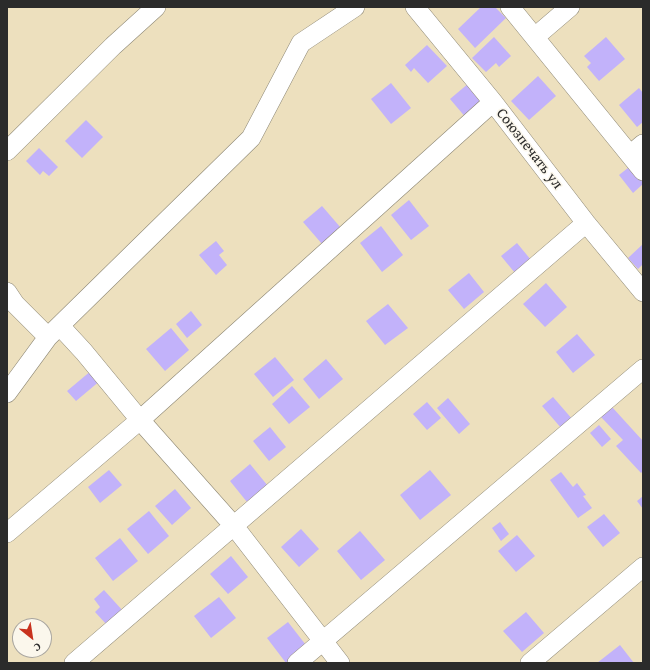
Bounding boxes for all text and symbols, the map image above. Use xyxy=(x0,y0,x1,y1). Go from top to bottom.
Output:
street label: Союзпечать ул xyxy=(492,105,566,193)
north arrow xyxy=(12,618,52,658)
text: С xyxy=(31,639,44,656)

